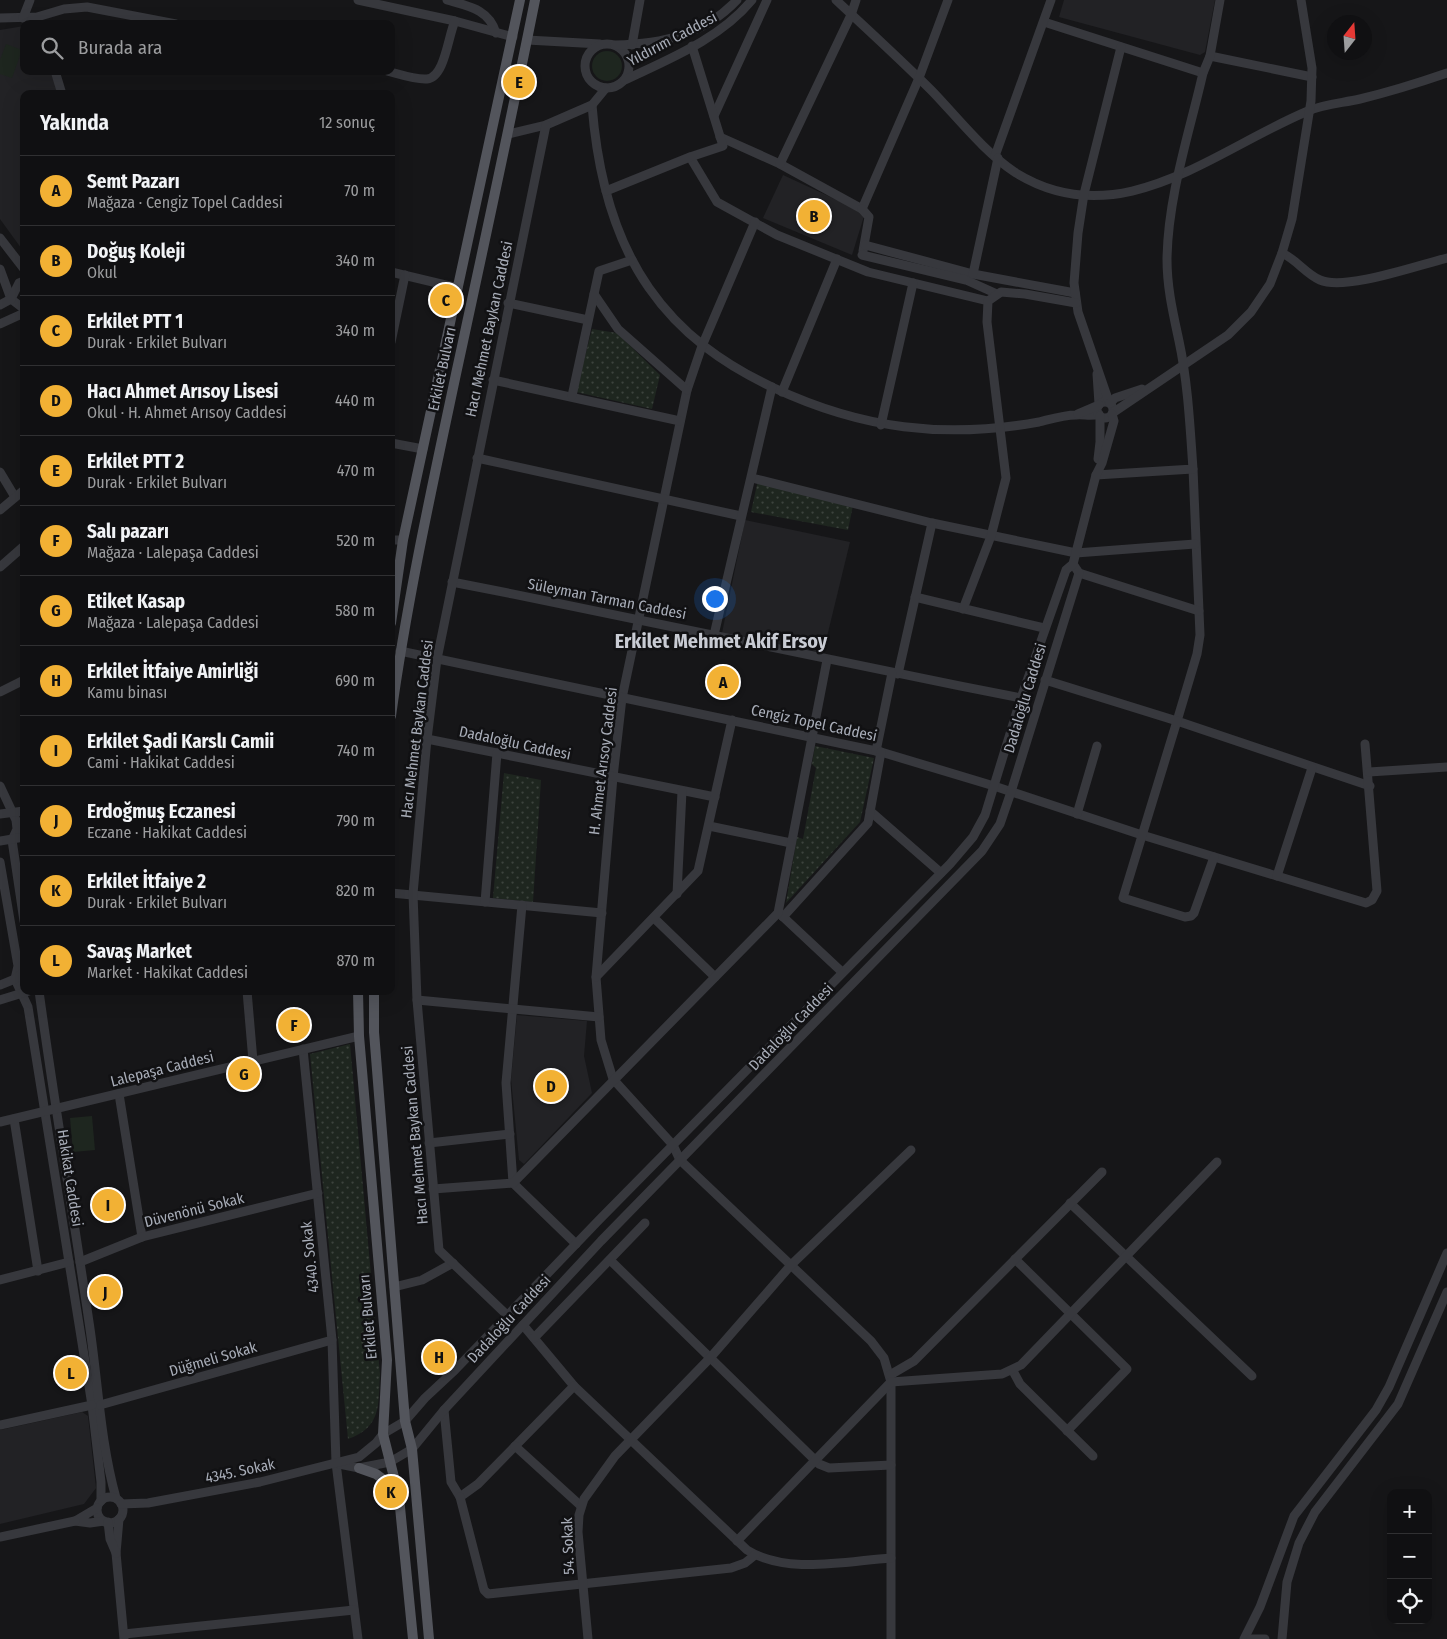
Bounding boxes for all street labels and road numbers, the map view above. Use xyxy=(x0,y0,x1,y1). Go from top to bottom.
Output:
street label: Yıldırım Caddesi xyxy=(624,8,720,70)
street label: Hacı Mehmet Baykan Caddesi xyxy=(462,239,516,419)
street label: Erkilet Bulvarı xyxy=(424,325,460,413)
street label: Süleyman Tarman Caddesi xyxy=(526,575,688,623)
street label: Hacı Mehmet Baykan Caddesi xyxy=(397,639,437,819)
street label: Dadaloğlu Caddesi xyxy=(1000,641,1050,755)
street label: H. Ahmet Arısoy Caddesi xyxy=(585,686,621,836)
street label: Cengiz Topel Caddesi xyxy=(749,701,879,745)
street label: Dadaloğlu Caddesi xyxy=(457,722,573,764)
street label: Dadaloğlu Caddesi xyxy=(745,980,837,1074)
street label: Hacı Mehmet Baykan Caddesi xyxy=(398,1045,432,1225)
street label: Lalepaşa Caddesi xyxy=(108,1047,216,1091)
street label: Hakikat Caddesi xyxy=(53,1128,87,1228)
street label: Düvenönü Sokak xyxy=(142,1189,246,1231)
street label: 4340. Sokak xyxy=(297,1220,323,1294)
street label: Dadaloğlu Caddesi xyxy=(464,1271,554,1367)
street label: Erkilet Bulvarı xyxy=(355,1274,381,1360)
street label: Düğmeli Sokak xyxy=(167,1338,259,1380)
street label: 4345. Sokak xyxy=(203,1455,277,1487)
street label: 54. Sokak xyxy=(558,1517,578,1575)

